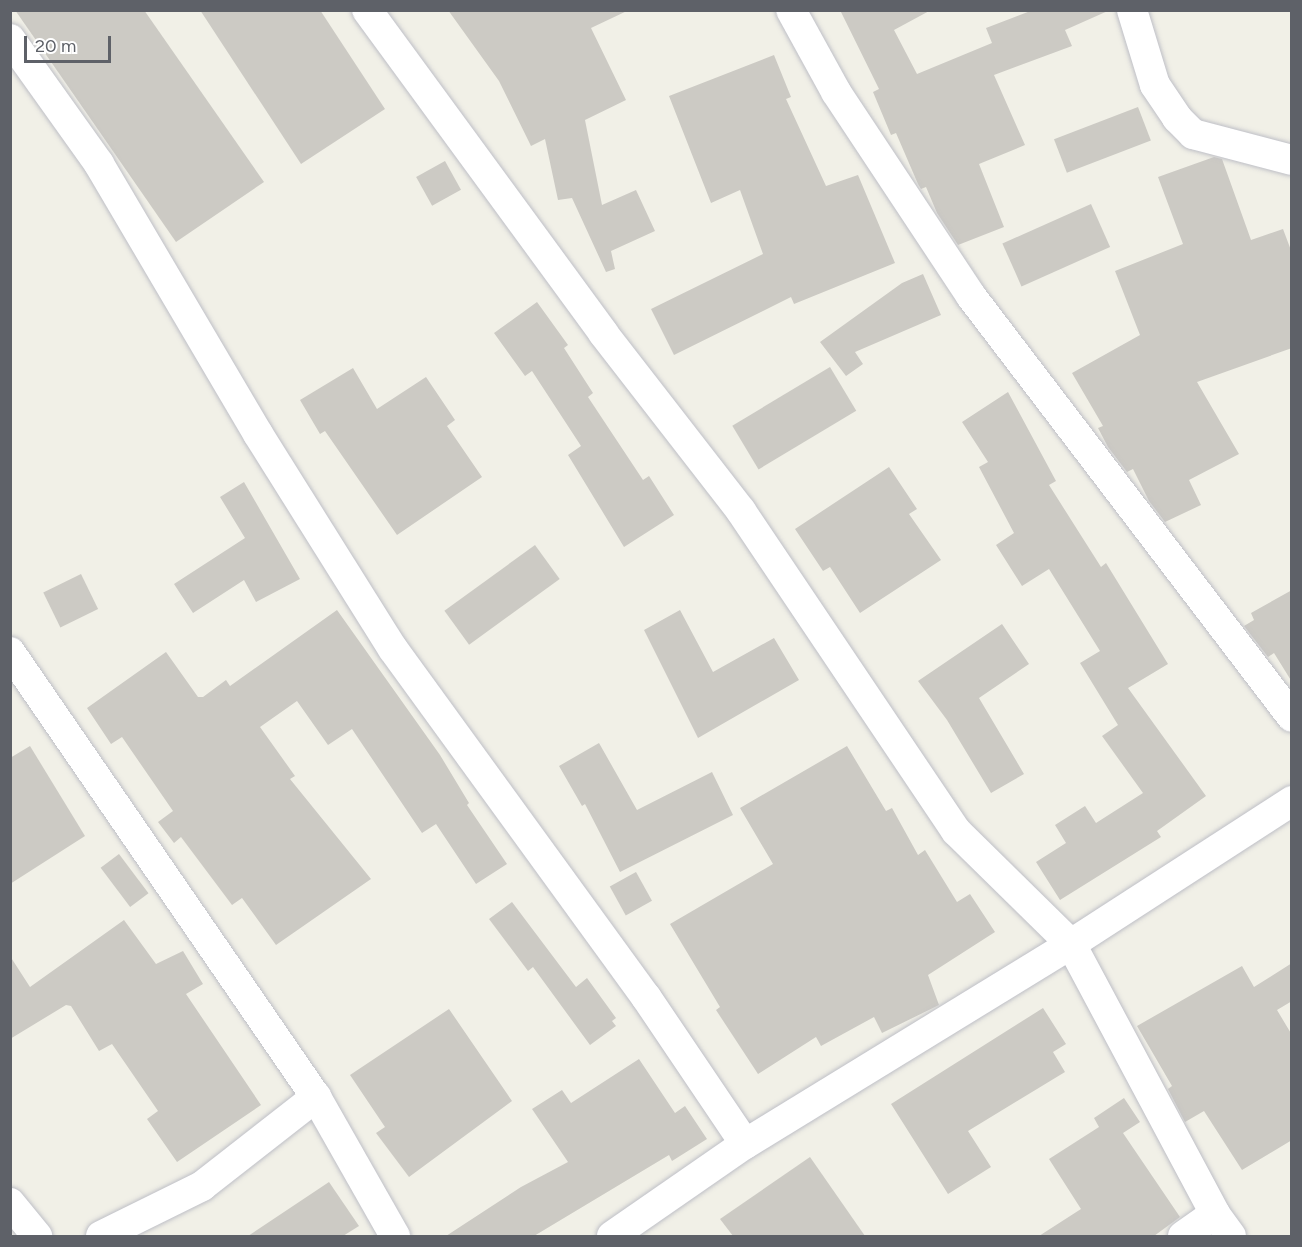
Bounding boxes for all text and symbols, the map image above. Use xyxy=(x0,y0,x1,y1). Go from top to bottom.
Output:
scale bar xyxy=(27,24,114,62)
text: 20 m xyxy=(35,35,76,57)

